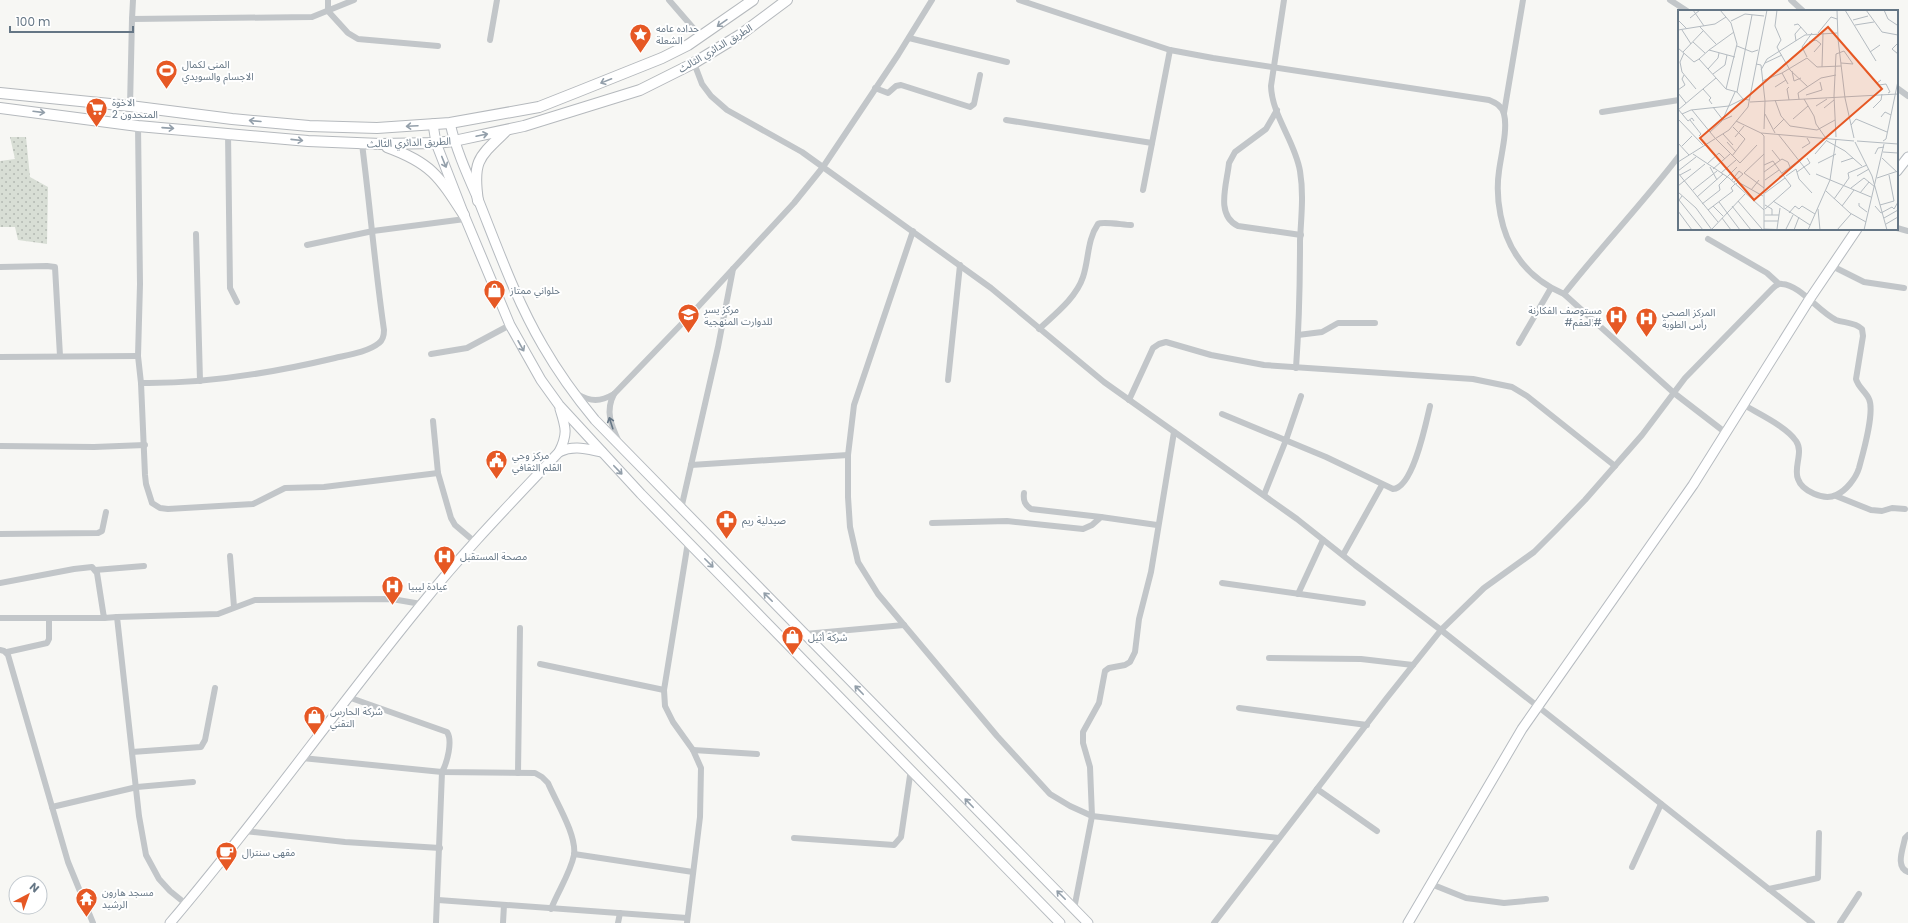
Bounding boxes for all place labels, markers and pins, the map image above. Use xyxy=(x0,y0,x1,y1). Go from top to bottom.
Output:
place icon: حداده عامه الشعلة xyxy=(627,21,653,54)
place label: حداده عامه الشعلة xyxy=(656,21,699,48)
sports icon: المنى لكمال الاجسام والسويدي xyxy=(154,57,180,90)
place label: المنى لكمال الاجسام والسويدي xyxy=(182,57,254,85)
supermarket icon: الاخوة المتحدون 2 xyxy=(84,95,110,128)
place label: الاخوة المتحدون 2 xyxy=(112,95,158,122)
shop icon: حلواني ممتاز xyxy=(481,277,507,310)
place label: حلواني ممتاز xyxy=(509,283,560,298)
school or university icon: مركز يسر للدوارت المنهجية xyxy=(675,302,701,335)
place label: مركز يسر للدوارت المنهجية xyxy=(703,302,773,329)
place label: مستوصف الفكارنة #العقم# xyxy=(1528,303,1602,330)
hospital icon: مستوصف الفكارنة #العقم# xyxy=(1604,303,1630,336)
hospital icon: المركز الصحي رأس الطوبة xyxy=(1633,305,1659,338)
place label: المركز الصحي رأس الطوبة xyxy=(1662,305,1715,332)
public building icon: مركز وحي القلم الثقافي xyxy=(484,448,510,481)
place label: مركز وحي القلم الثقافي xyxy=(512,448,562,475)
pharmacy icon: صيدلية ريم xyxy=(713,507,739,540)
place label: صيدلية ريم xyxy=(742,513,786,528)
hospital icon: مصحة المستقبل xyxy=(432,543,458,576)
place label: مصحة المستقبل xyxy=(460,549,527,564)
hospital icon: عيادة ليبيا xyxy=(380,573,406,606)
place label: عيادة ليبيا xyxy=(408,579,448,594)
shop icon: شركة أثيل xyxy=(779,624,805,657)
place label: شركة أثيل xyxy=(808,630,848,645)
shop icon: شركة الحارس التقني xyxy=(302,704,328,737)
place label: شركة الحارس التقني xyxy=(330,704,383,731)
cafe icon: مقهى سنترال xyxy=(214,839,240,872)
place label: مقهى سنترال xyxy=(242,845,295,860)
temple icon: مسجد هارون الرشيد xyxy=(73,885,99,918)
place label: مسجد هارون الرشيد xyxy=(102,885,154,912)

